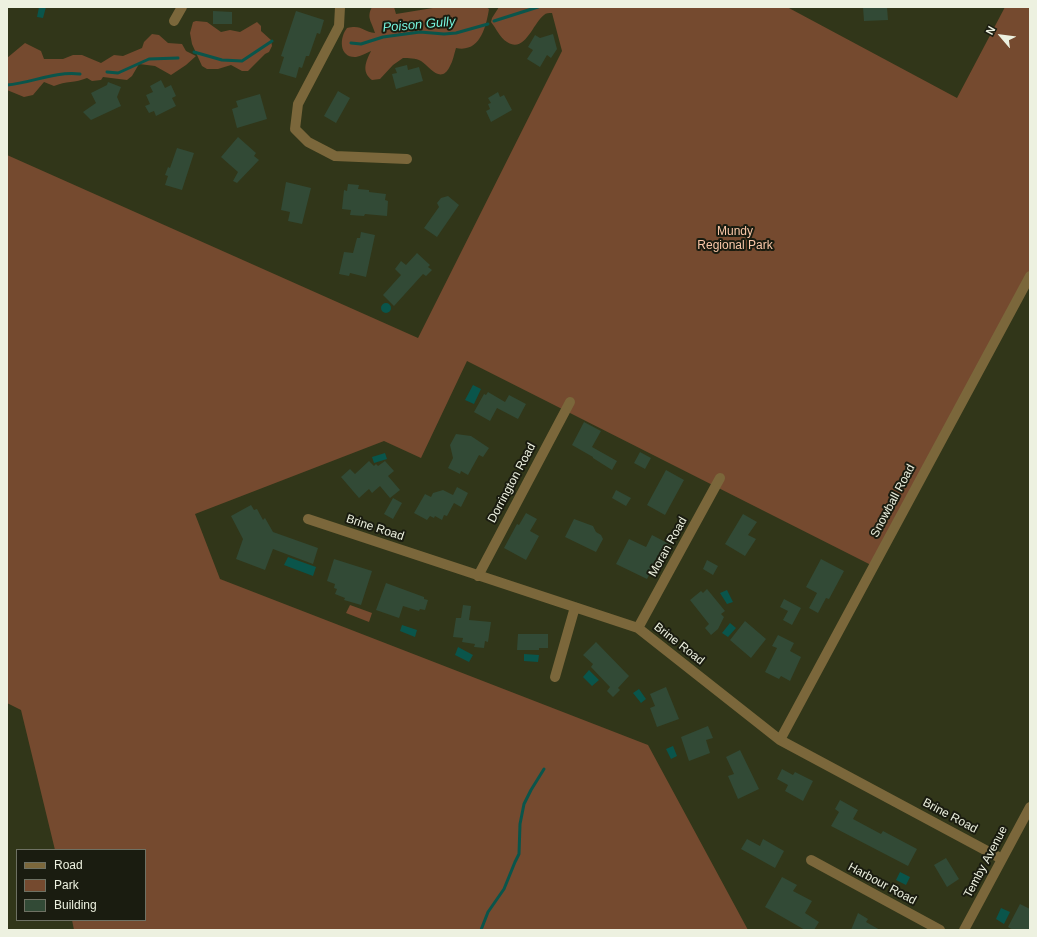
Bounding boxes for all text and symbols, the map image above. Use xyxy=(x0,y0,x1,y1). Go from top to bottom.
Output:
water label: Poison Gully xyxy=(382,14,456,36)
north arrow xyxy=(981,16,1021,56)
text: N xyxy=(983,24,998,37)
park label: Mundy Regional Park xyxy=(697,225,773,253)
street label: Dorrington Road xyxy=(485,441,539,525)
street label: Snowball Road xyxy=(868,462,918,540)
street label: Brine Road xyxy=(344,512,406,544)
street label: Moran Road xyxy=(646,515,690,579)
street label: Brine Road xyxy=(651,620,707,668)
street label: Brine Road xyxy=(920,796,980,836)
street label: Temby Avenue xyxy=(961,824,1011,900)
legend xyxy=(16,849,146,921)
text: Road xyxy=(54,858,83,872)
street label: Harbour Road xyxy=(845,860,919,908)
text: Park xyxy=(54,878,79,892)
text: Building xyxy=(54,898,97,912)

